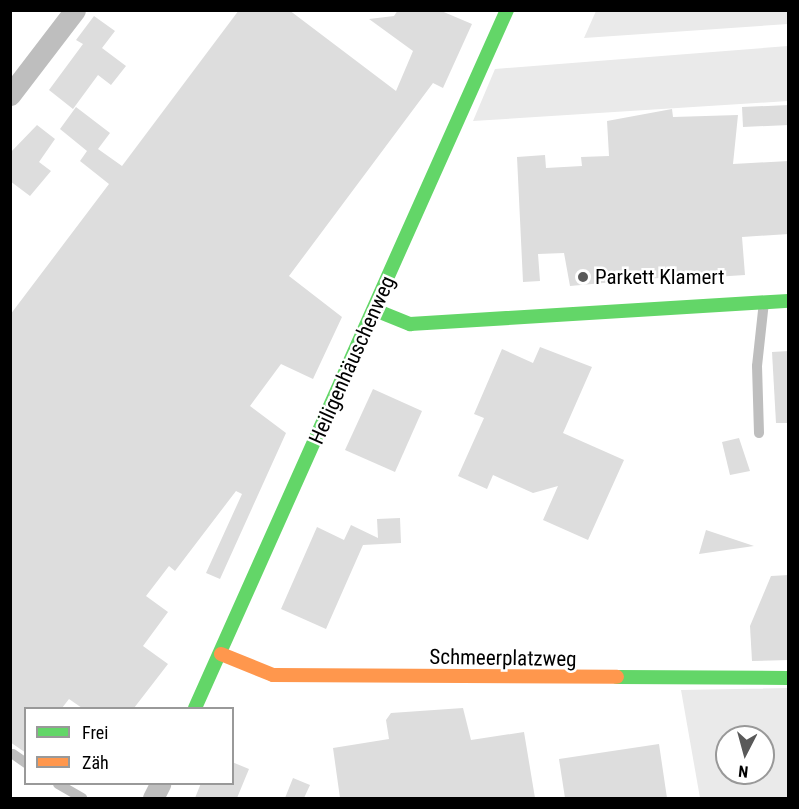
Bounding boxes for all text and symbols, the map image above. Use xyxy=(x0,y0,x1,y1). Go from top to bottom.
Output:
place label: Parkett Klamert xyxy=(595,264,724,290)
marker: Parkett Klamert xyxy=(576,270,590,284)
street label: Heiligenhäuschenweg xyxy=(304,272,400,448)
street label: Schmeerplatzweg xyxy=(429,644,577,672)
legend xyxy=(24,707,234,785)
text: Frei xyxy=(82,722,108,743)
north arrow xyxy=(715,725,775,785)
text: Zäh xyxy=(82,752,109,773)
text: N xyxy=(737,761,749,781)

